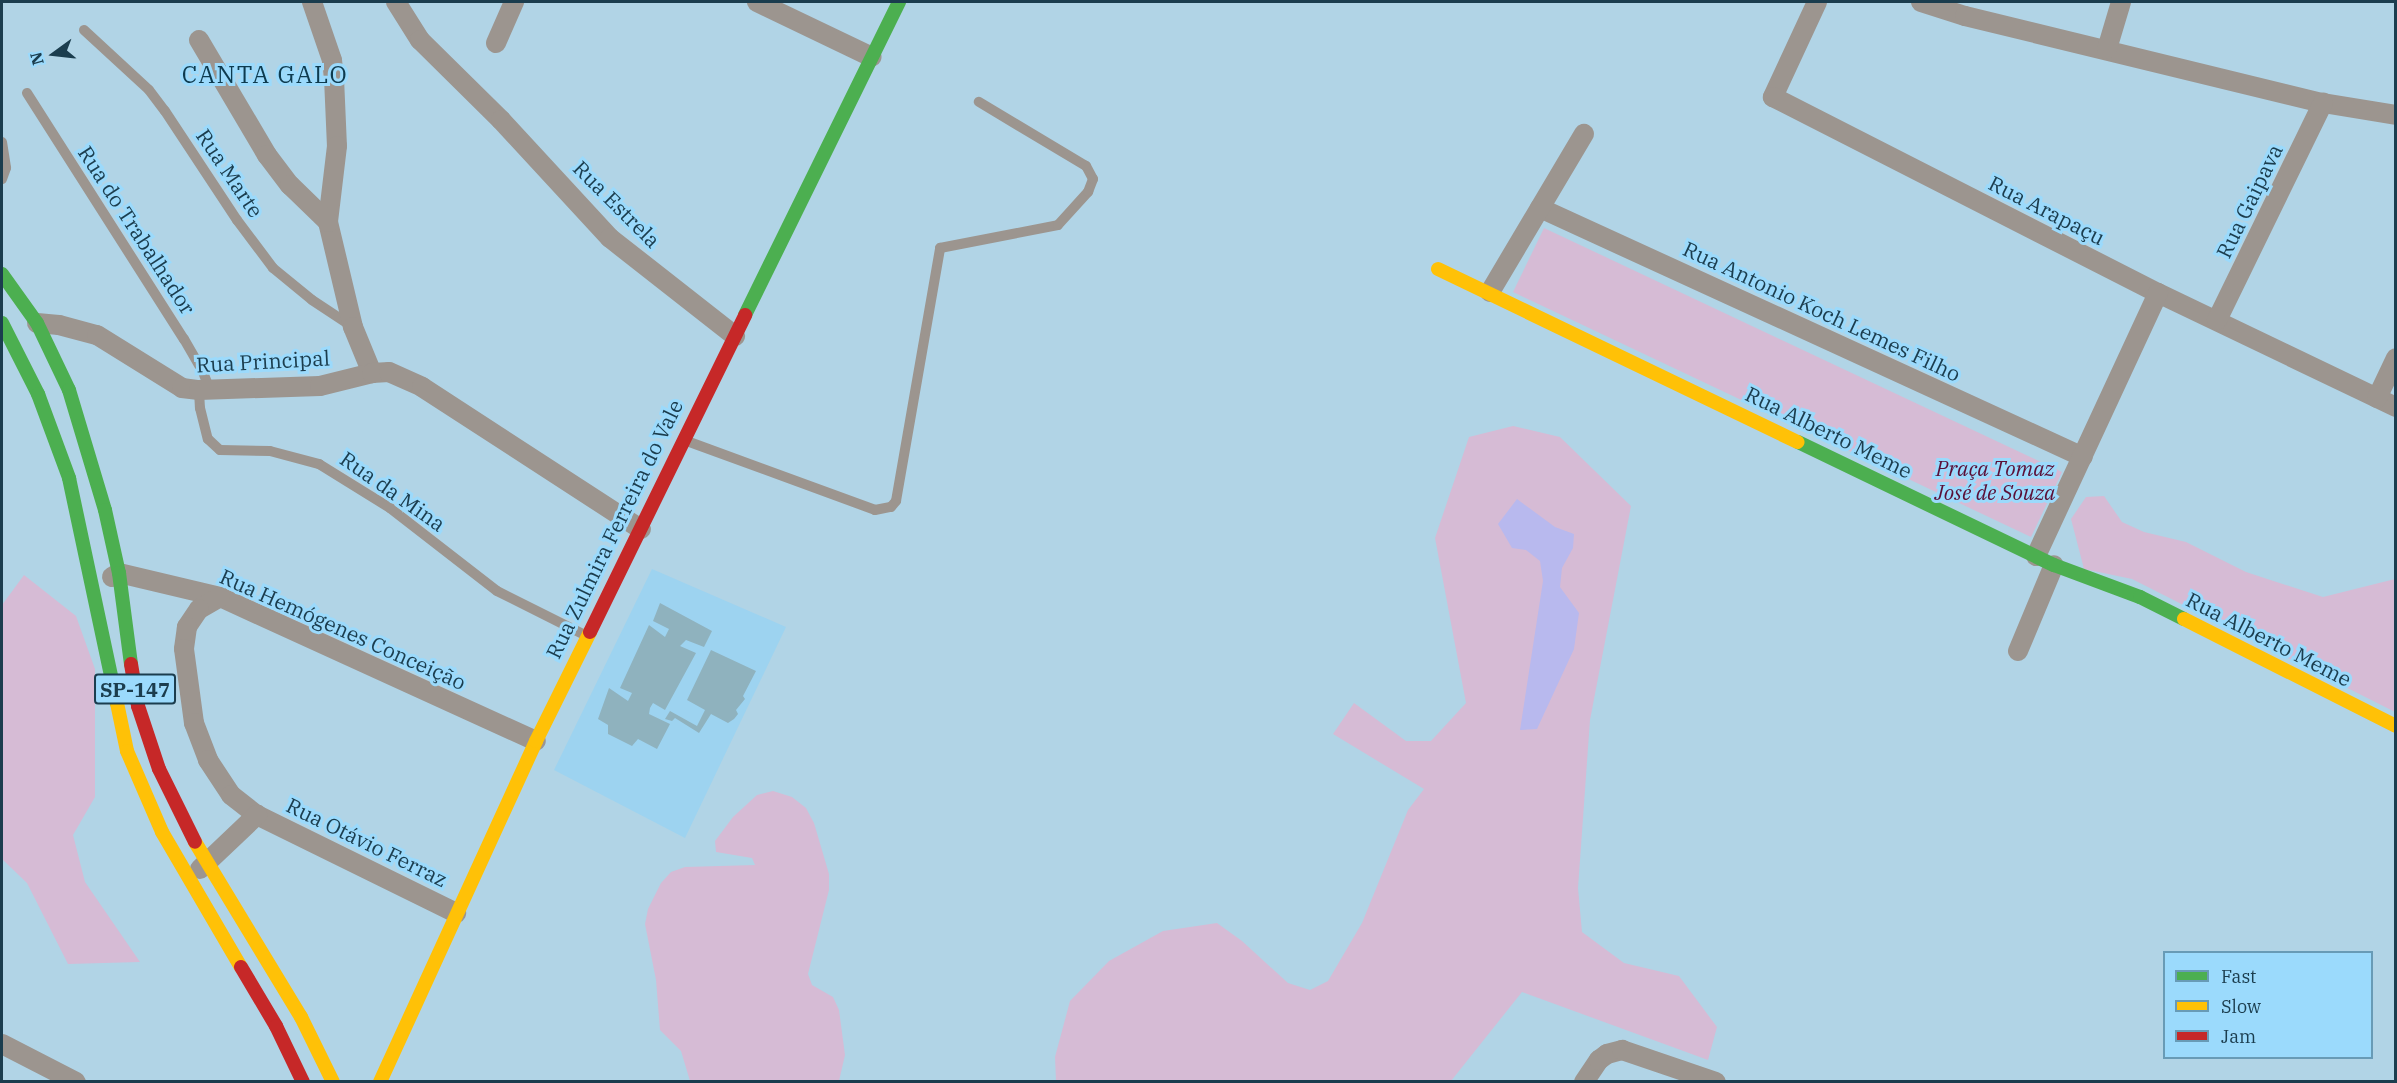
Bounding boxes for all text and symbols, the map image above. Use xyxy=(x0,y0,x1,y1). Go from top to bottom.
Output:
north arrow xyxy=(24,24,84,84)
text: N xyxy=(25,50,48,67)
district label: CANTA GALO xyxy=(182,61,348,89)
street label: Rua Marte xyxy=(191,124,269,222)
street label: Rua Gaipava xyxy=(2211,140,2287,262)
street label: Rua do Trabalhador xyxy=(73,141,201,319)
street label: Rua Estrela xyxy=(568,155,666,253)
street label: Rua Arapaçu xyxy=(1985,170,2109,250)
street label: Rua Antonio Koch Lemes Filho xyxy=(1679,236,1965,386)
street label: Rua Principal xyxy=(195,345,331,377)
street label: Rua Alberto Meme xyxy=(1742,381,1916,483)
street label: Rua Zulmira Ferreira do Vale xyxy=(540,395,688,663)
street label: Rua da Mina xyxy=(336,446,450,536)
park label: Praça Tomaz José de Souza xyxy=(1935,455,2055,505)
street label: Rua Hemógenes Conceição xyxy=(216,563,470,695)
street label: Rua Alberto Meme xyxy=(2182,586,2356,692)
road number: SP-147 xyxy=(93,672,177,706)
street label: Rua Otávio Ferraz xyxy=(282,792,452,892)
legend xyxy=(2163,951,2373,1059)
text: Fast xyxy=(2221,965,2256,988)
text: Slow xyxy=(2221,995,2261,1018)
text: Jam xyxy=(2221,1025,2256,1048)

